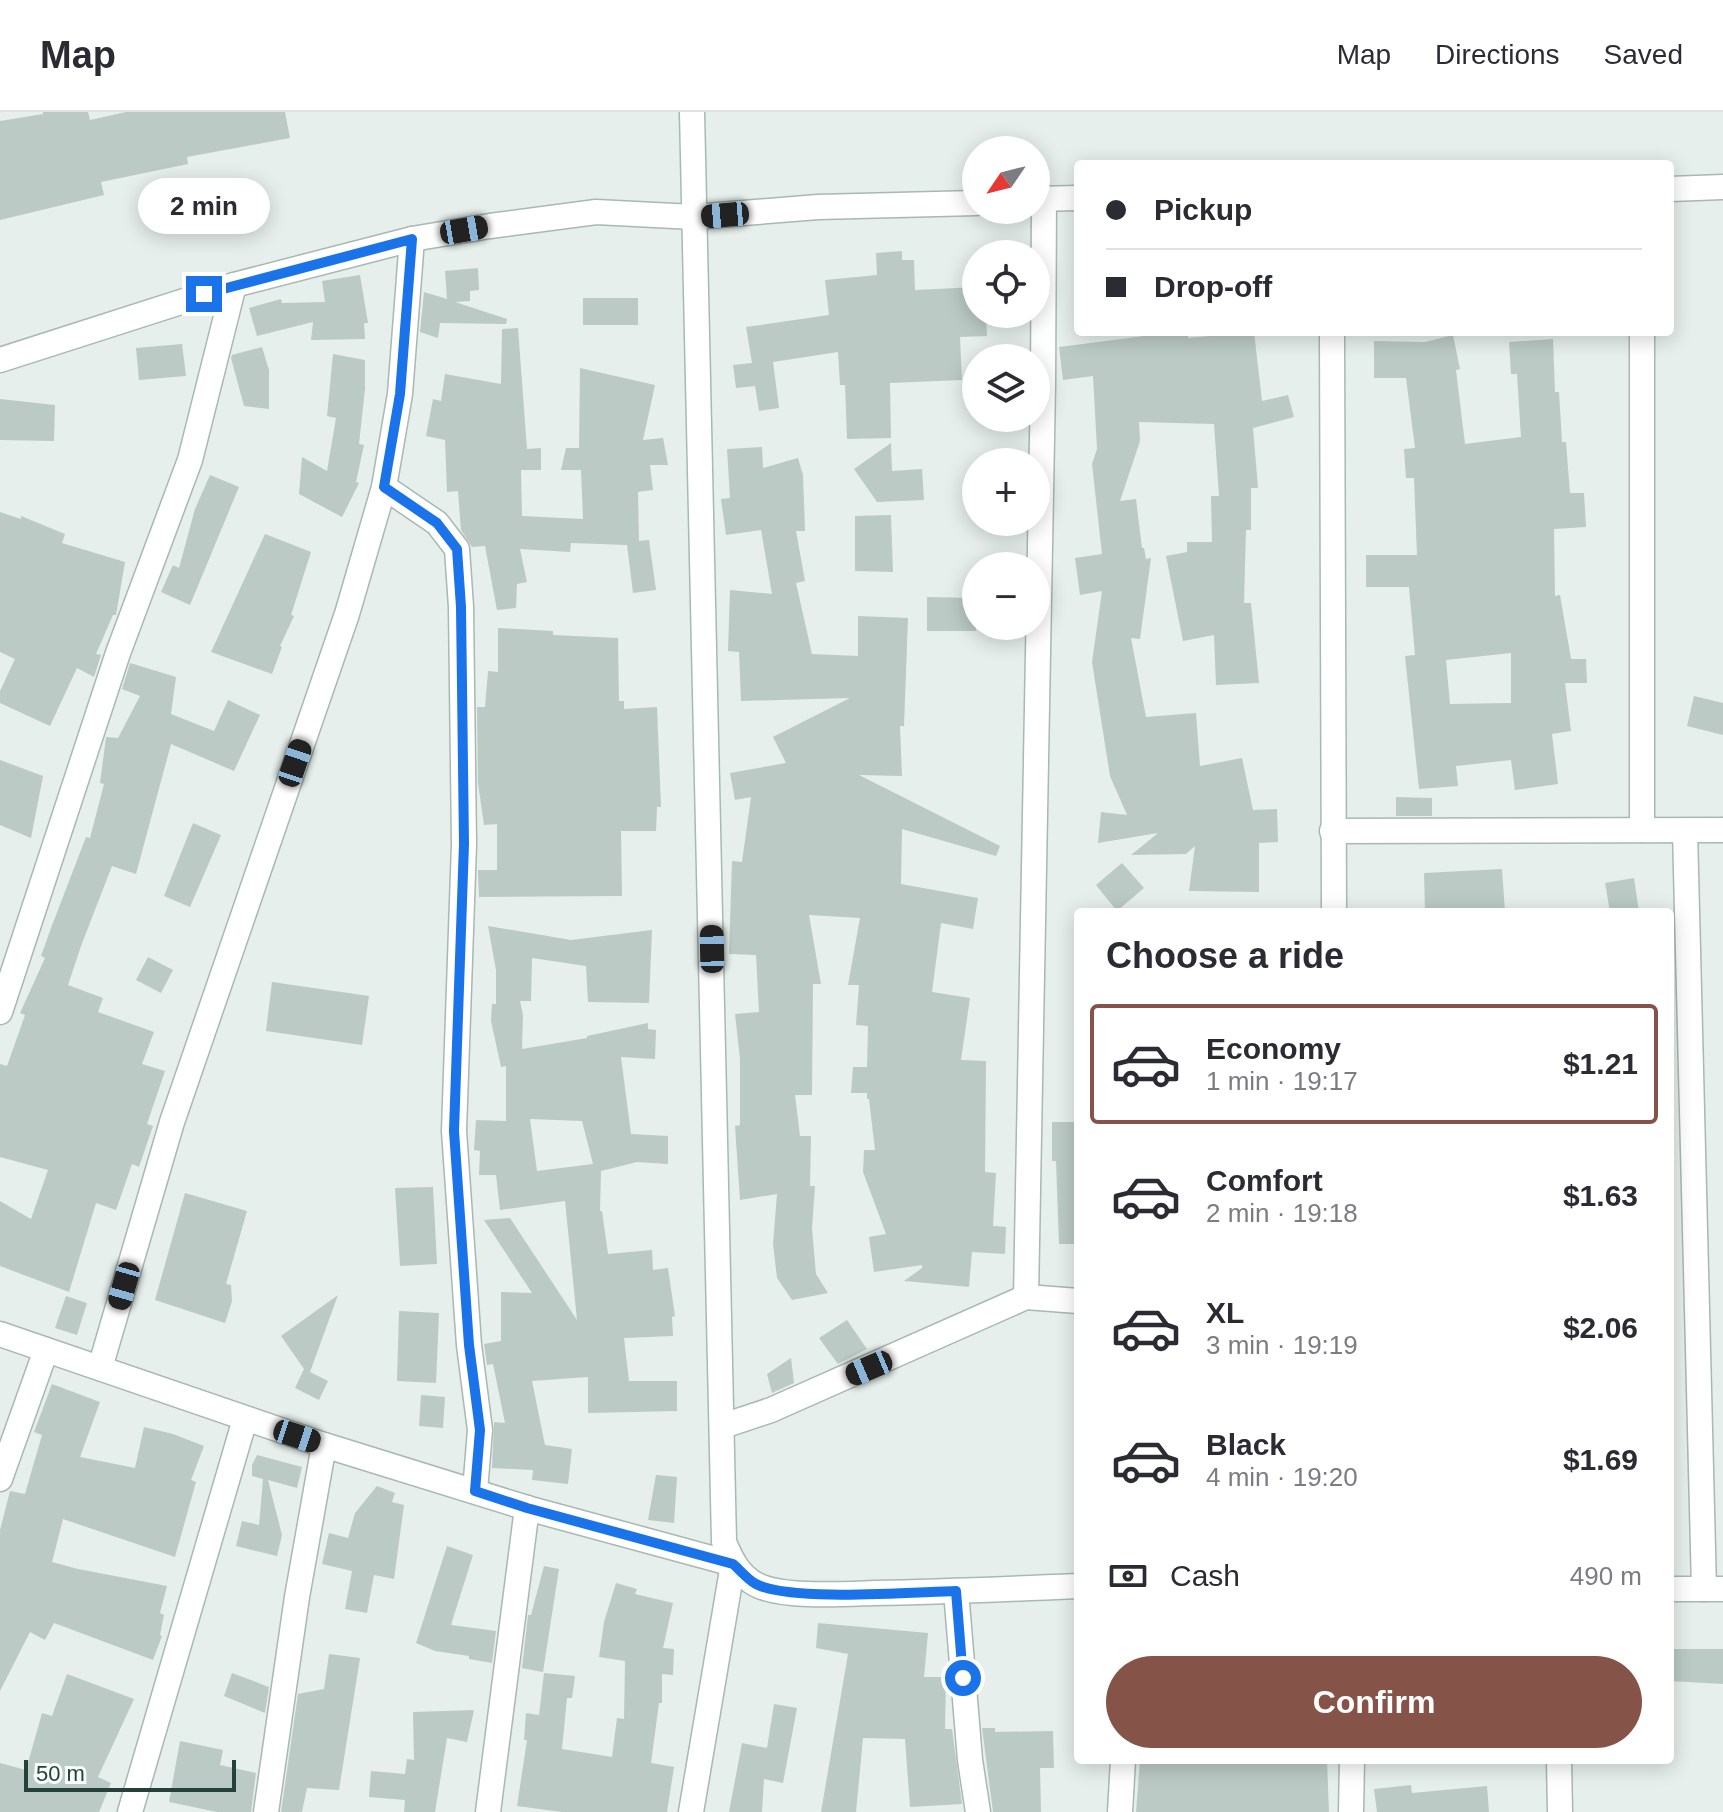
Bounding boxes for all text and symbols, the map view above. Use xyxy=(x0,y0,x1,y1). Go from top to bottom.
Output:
text: Map xyxy=(40,34,116,76)
text: Map xyxy=(1337,39,1391,70)
text: Directions xyxy=(1435,39,1560,70)
text: Saved xyxy=(1604,39,1683,70)
north arrow xyxy=(962,136,1050,224)
map controls xyxy=(962,136,1050,640)
callout: 2 min xyxy=(138,178,270,234)
text: 2 min xyxy=(170,191,238,221)
text: Pickup xyxy=(1154,193,1252,226)
car xyxy=(700,201,750,229)
car xyxy=(438,214,490,246)
button: locate xyxy=(962,240,1050,328)
text: Drop-off xyxy=(1154,270,1272,303)
route end xyxy=(186,276,222,312)
button: layers xyxy=(962,344,1050,432)
button: + xyxy=(962,448,1050,536)
button: − xyxy=(962,552,1050,640)
car xyxy=(276,736,314,790)
car xyxy=(700,925,724,973)
text: Choose a ride xyxy=(1106,935,1344,976)
icon: car xyxy=(1110,1028,1182,1100)
text: Economy xyxy=(1206,1032,1341,1065)
text: $1.21 xyxy=(1563,1047,1638,1080)
text: 1 min · 19:17 xyxy=(1206,1066,1358,1096)
icon: car xyxy=(1110,1160,1182,1232)
text: Comfort xyxy=(1206,1164,1323,1197)
text: $1.63 xyxy=(1563,1179,1638,1212)
text: 2 min · 19:18 xyxy=(1206,1198,1358,1228)
car xyxy=(106,1260,142,1312)
icon: car xyxy=(1110,1292,1182,1364)
text: XL xyxy=(1206,1296,1244,1329)
text: $2.06 xyxy=(1563,1311,1638,1344)
text: 3 min · 19:19 xyxy=(1206,1330,1358,1360)
car xyxy=(842,1348,896,1388)
car xyxy=(270,1417,324,1455)
icon: car xyxy=(1110,1424,1182,1496)
text: Black xyxy=(1206,1428,1286,1461)
text: $1.69 xyxy=(1563,1443,1638,1476)
text: 4 min · 19:20 xyxy=(1206,1462,1358,1492)
icon: cash xyxy=(1106,1554,1150,1598)
text: Cash xyxy=(1170,1559,1240,1592)
text: 490 m xyxy=(1570,1561,1642,1591)
button: Confirm xyxy=(1106,1656,1642,1748)
route start xyxy=(945,1660,981,1696)
scale bar xyxy=(24,1756,236,1792)
text: 50 m xyxy=(36,1761,85,1786)

